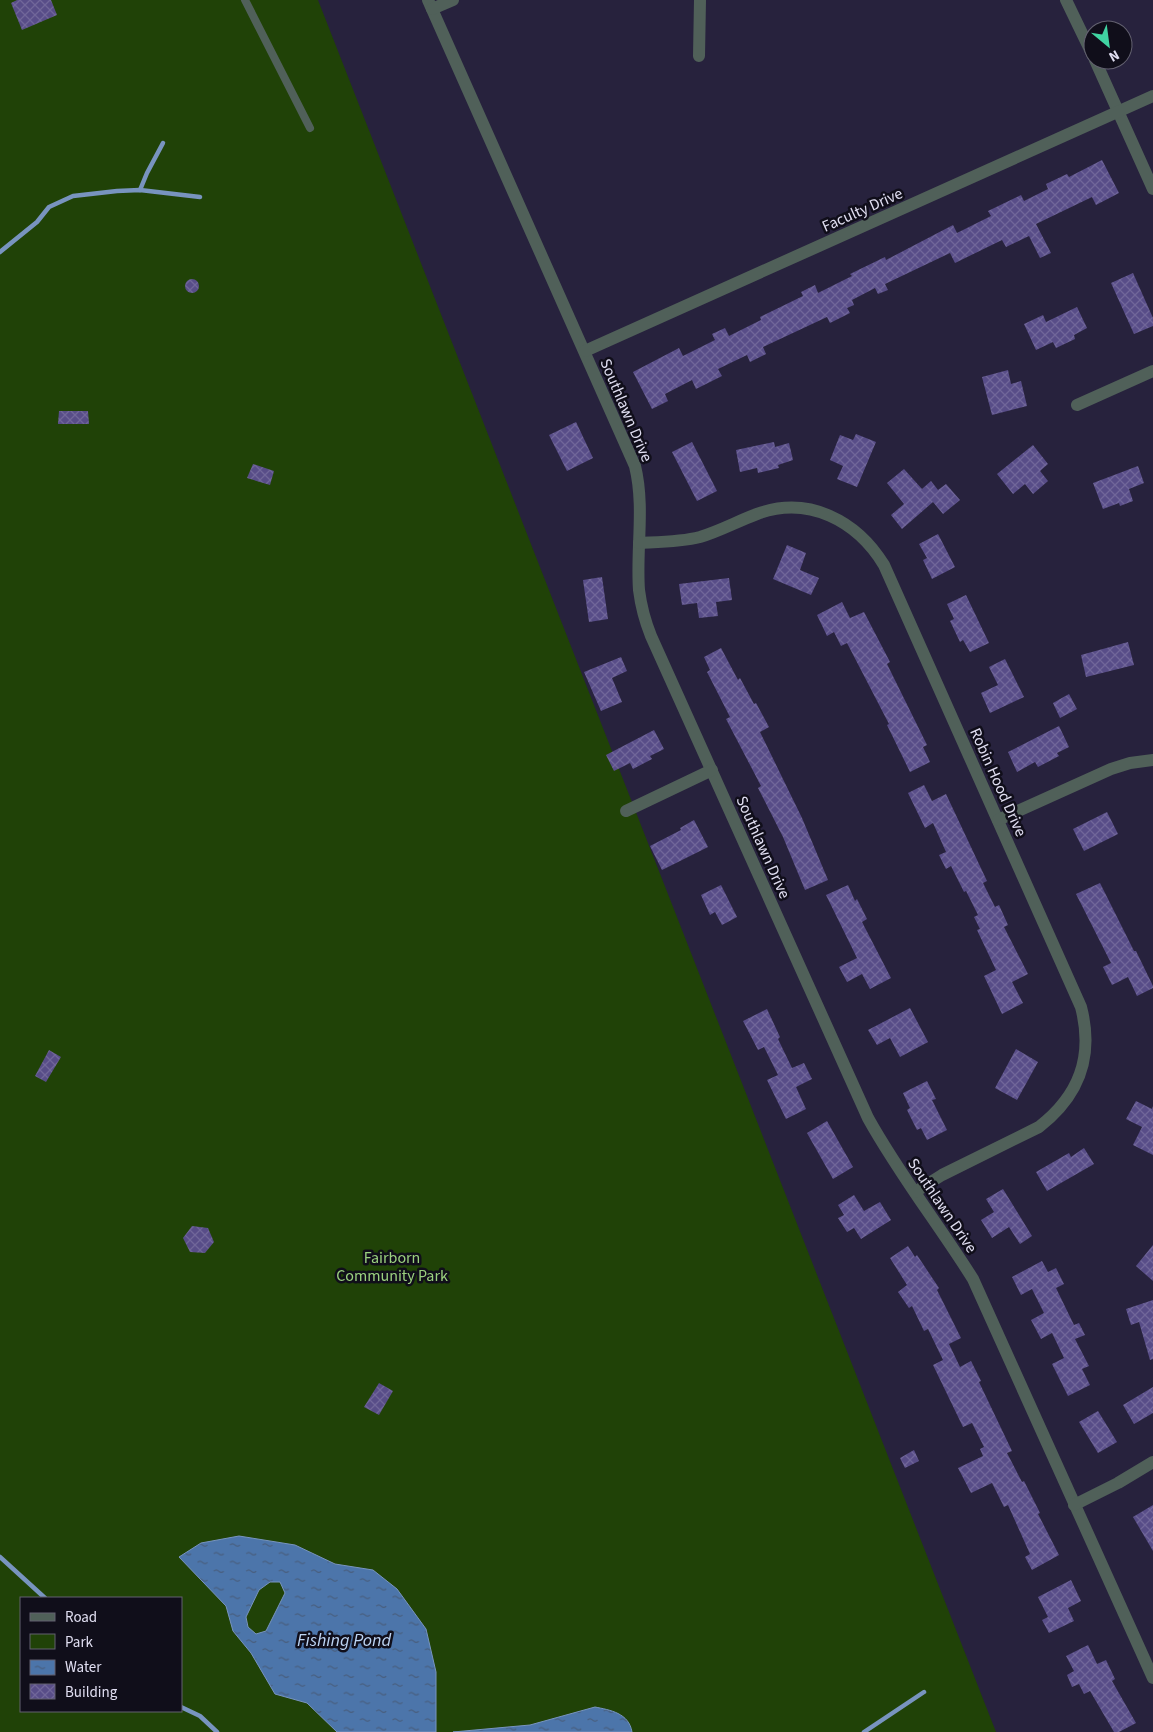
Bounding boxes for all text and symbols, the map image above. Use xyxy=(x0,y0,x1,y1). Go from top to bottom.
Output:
north arrow xyxy=(1083,20,1133,70)
text: N xyxy=(1105,44,1123,66)
street label: Faculty Drive xyxy=(819,182,906,238)
street label: Southlawn Drive xyxy=(594,355,658,466)
street label: Robin Hood Drive xyxy=(964,725,1032,840)
street label: Southlawn Drive xyxy=(731,793,796,902)
street label: Southlawn Drive xyxy=(902,1154,982,1257)
park label: Fairborn Community Park xyxy=(336,1247,448,1287)
legend xyxy=(20,1597,182,1712)
text: Road xyxy=(65,1607,97,1628)
water label: Fishing Pond xyxy=(297,1628,391,1653)
text: Park xyxy=(65,1632,94,1653)
text: Water xyxy=(65,1657,102,1678)
text: Building xyxy=(65,1682,118,1703)

